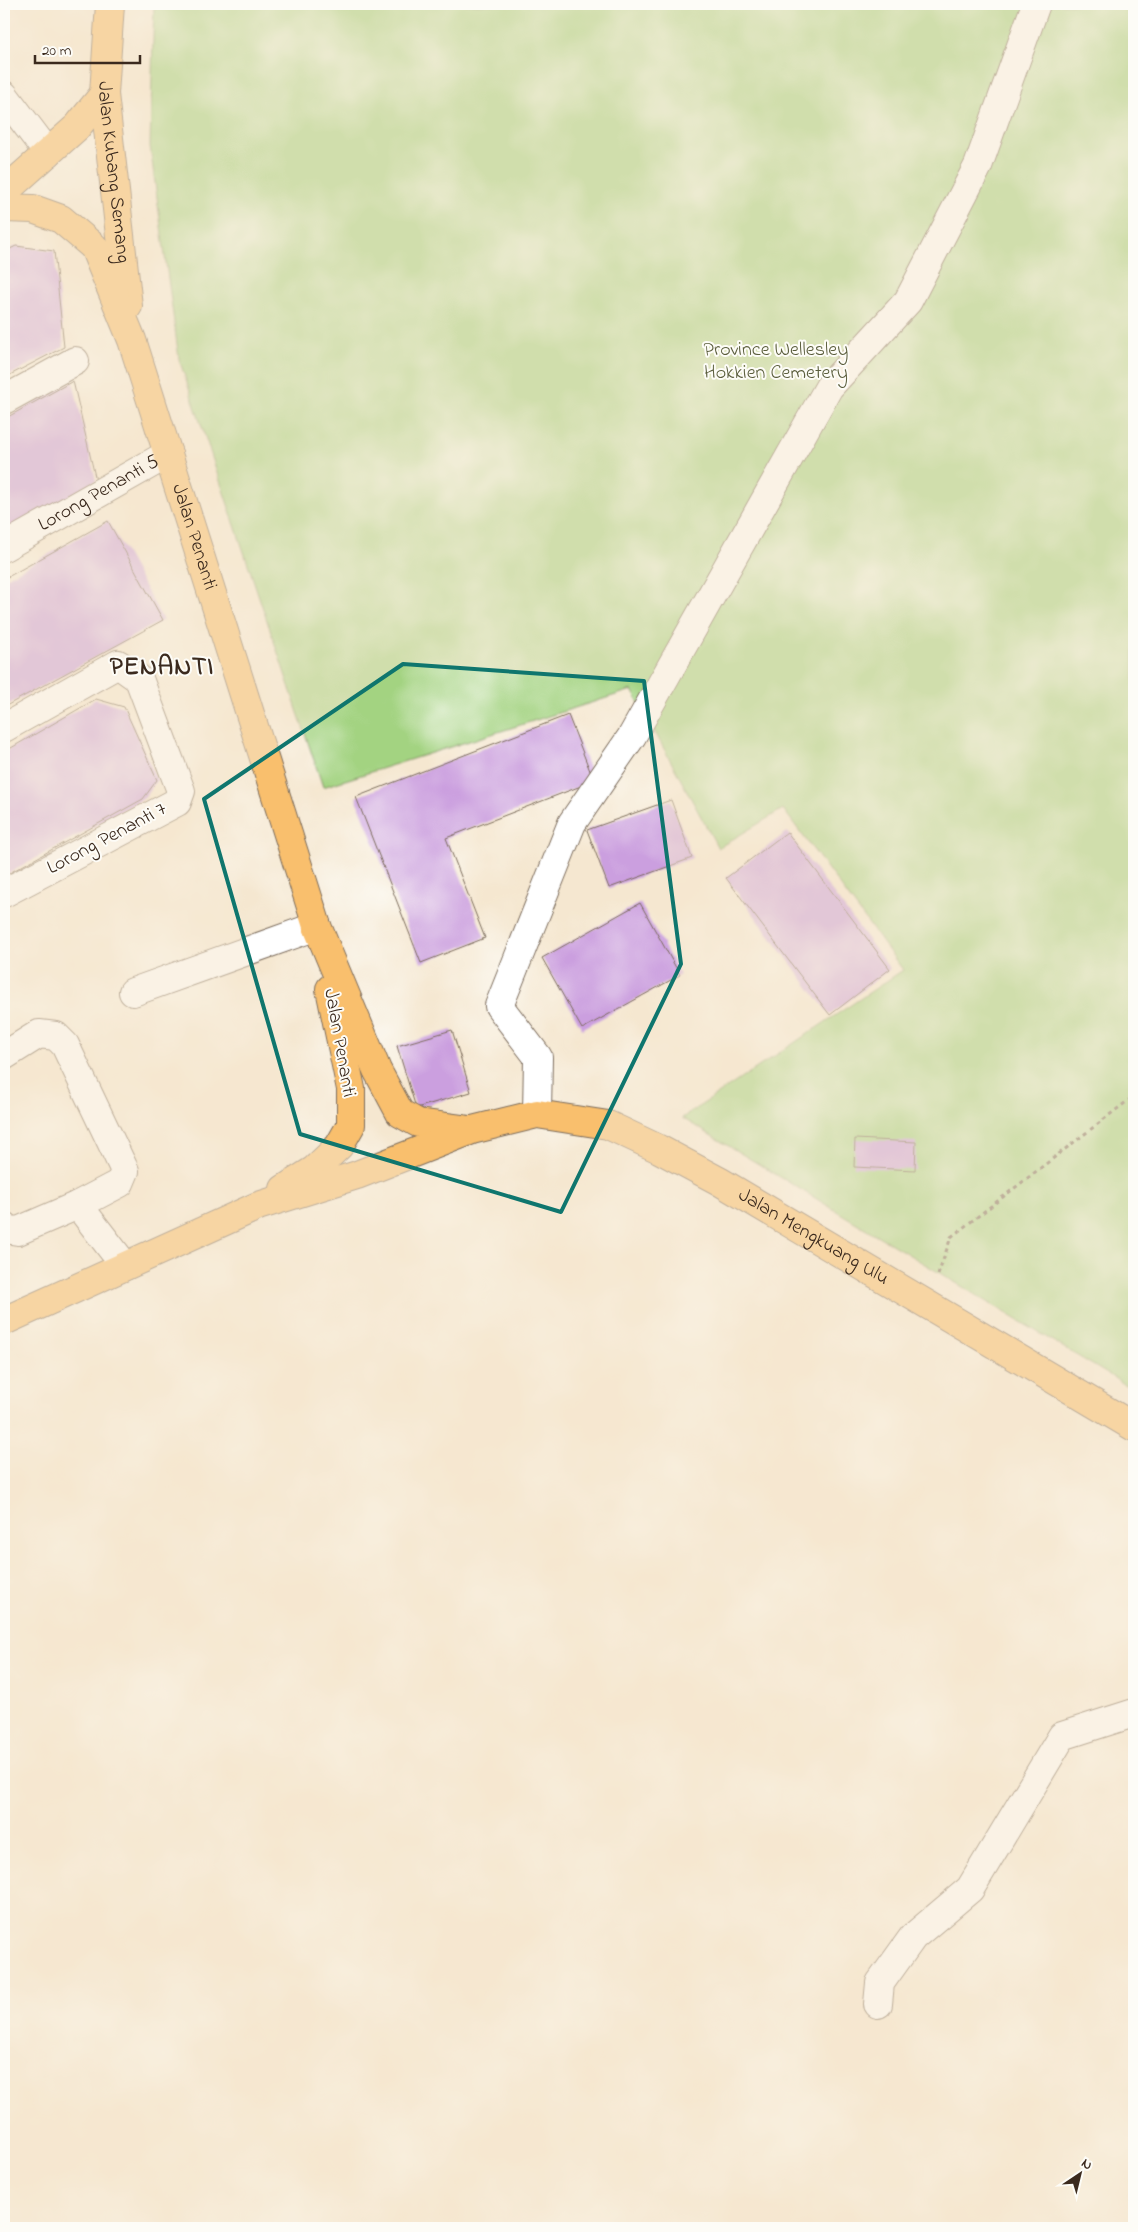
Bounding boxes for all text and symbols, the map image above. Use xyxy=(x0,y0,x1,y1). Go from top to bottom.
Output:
scale bar xyxy=(35,32,140,64)
text: 20 m xyxy=(42,40,72,62)
street label: Jalan Kubang Semang xyxy=(89,80,138,265)
park label: Province Wellesley Hokkien Cemetery xyxy=(704,336,848,388)
street label: Lorong Penanti 5 xyxy=(33,447,165,539)
street label: Jalan Penanti xyxy=(164,480,225,594)
district label: PENANTI xyxy=(110,650,214,686)
street label: Lorong Penanti 7 xyxy=(42,795,172,884)
street label: Jalan Penanti xyxy=(315,986,363,1100)
street label: Jalan Mengkuang Ulu xyxy=(732,1181,894,1293)
north arrow xyxy=(1056,2150,1106,2200)
text: N xyxy=(1077,2153,1096,2176)

